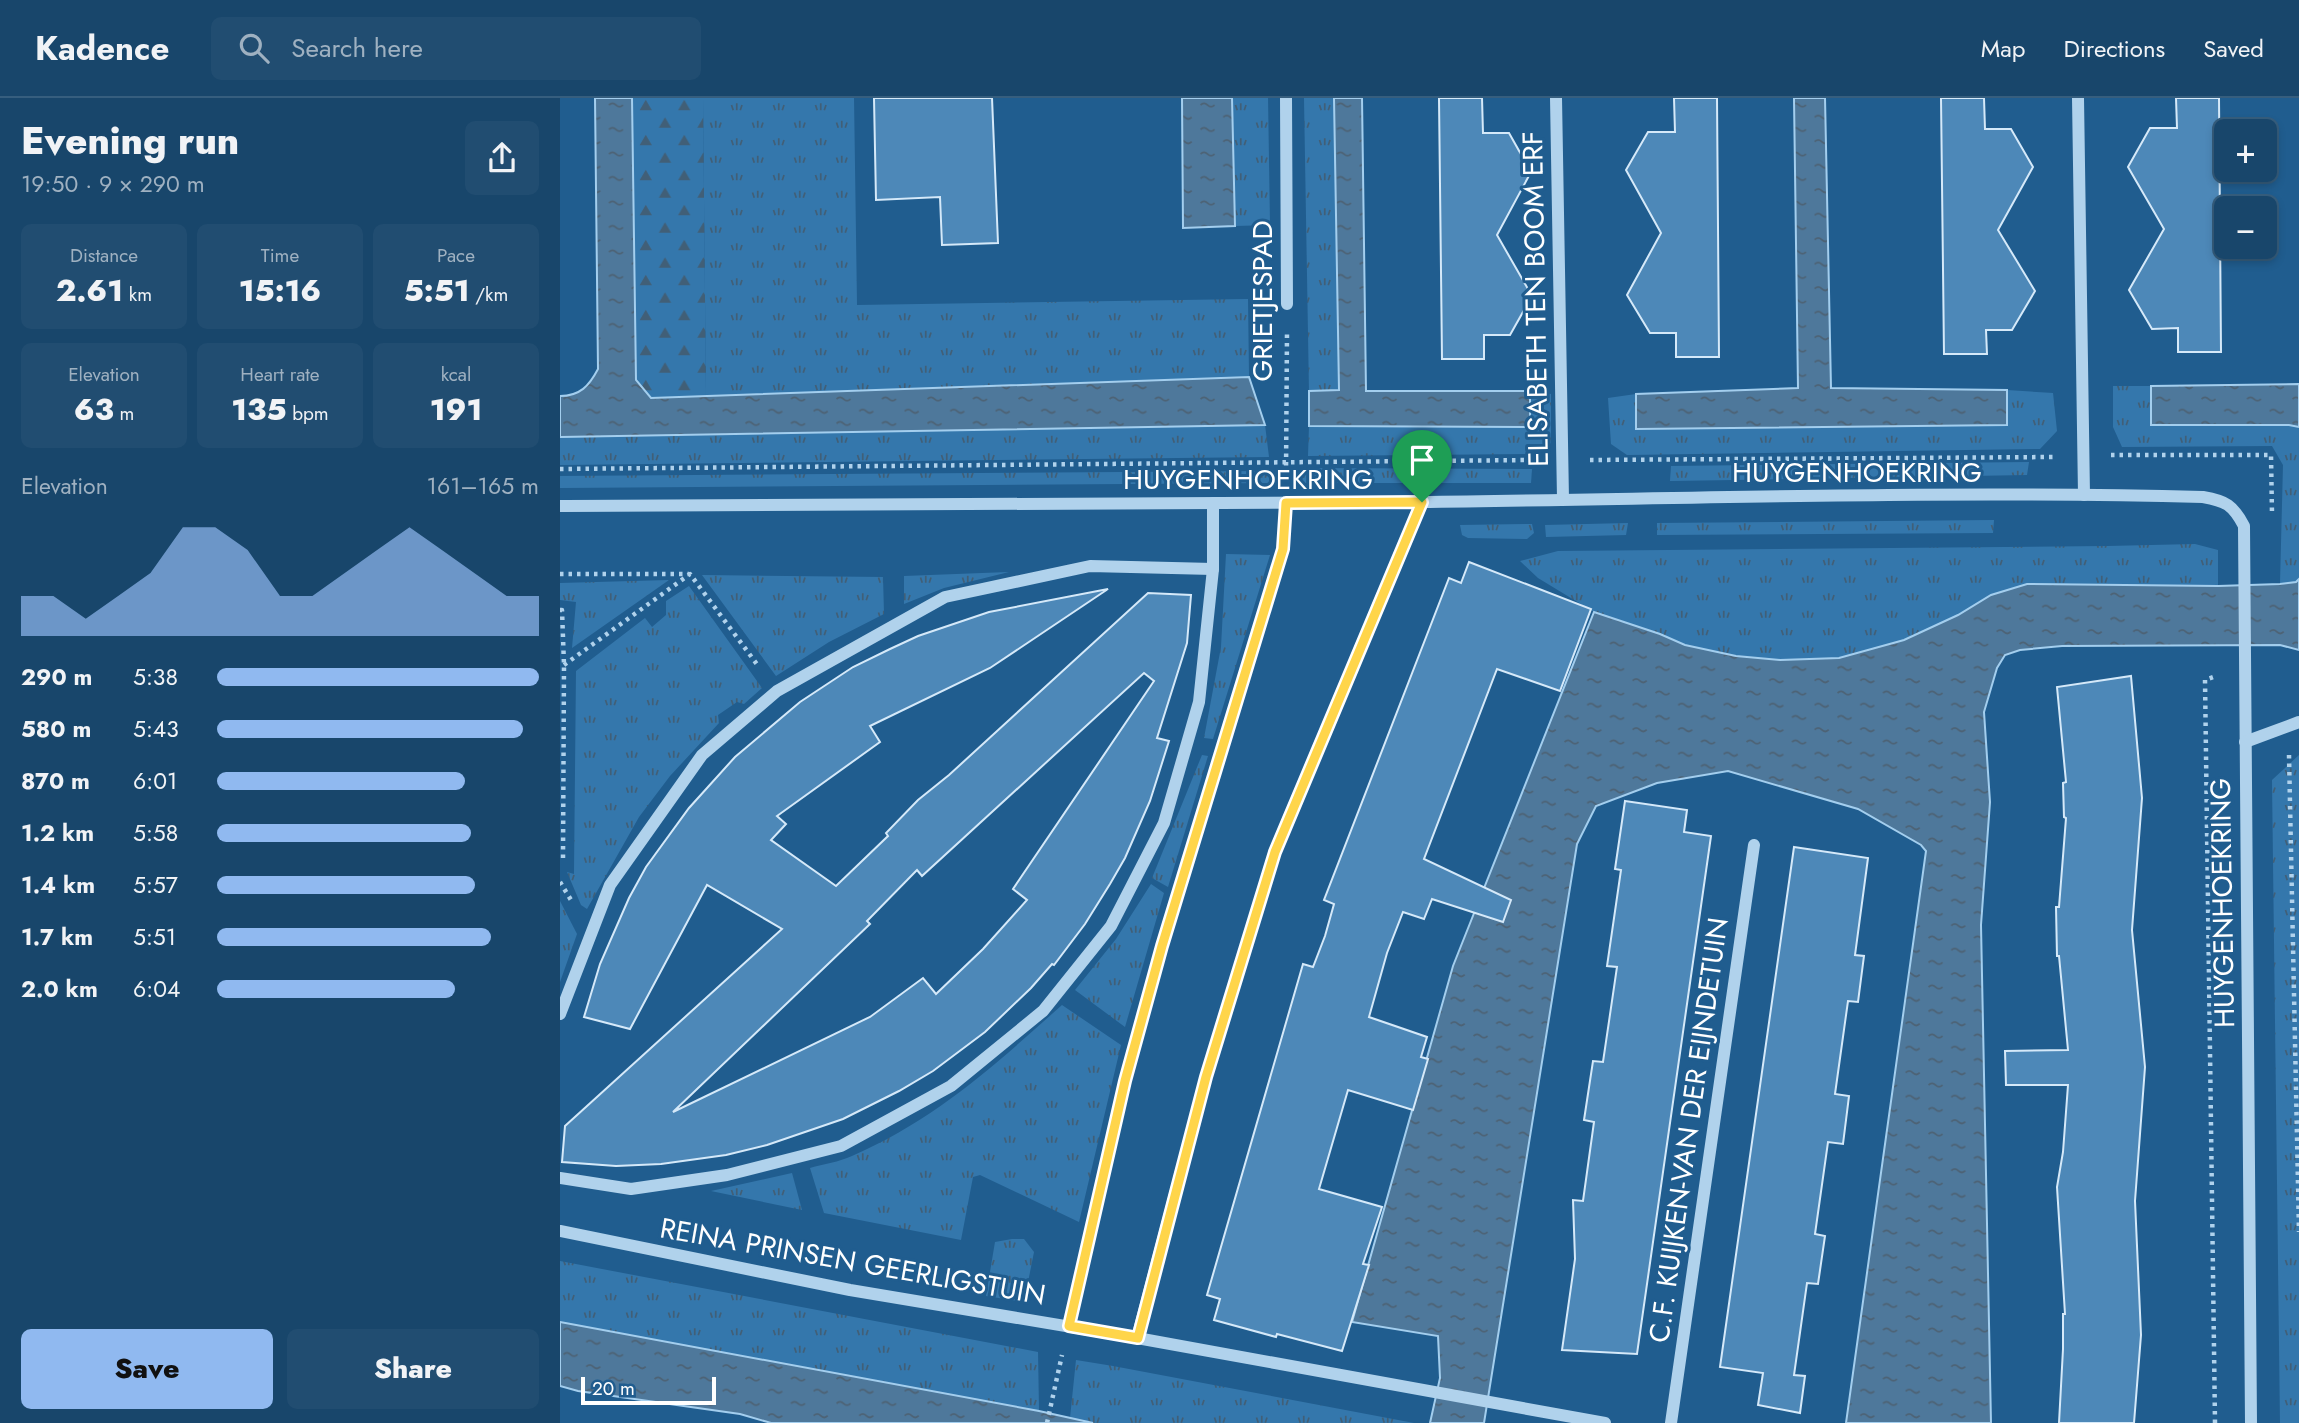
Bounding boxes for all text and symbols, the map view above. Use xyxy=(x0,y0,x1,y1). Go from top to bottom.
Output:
search box xyxy=(211,17,701,80)
text: Kadence xyxy=(35,25,169,72)
icon: search xyxy=(235,29,273,67)
text: Search here xyxy=(291,29,423,67)
text: Map xyxy=(1981,31,2026,66)
text: Directions xyxy=(2064,31,2165,66)
text: Saved xyxy=(2203,31,2264,66)
text: Evening run xyxy=(21,113,239,168)
map controls xyxy=(2214,119,2277,259)
button: + xyxy=(2214,119,2277,182)
button: share xyxy=(465,121,539,195)
street label: ELISABETH TEN BOOM ERF xyxy=(1512,131,1559,467)
text: 19:50 · 9 × 290 m xyxy=(21,167,205,201)
button: − xyxy=(2214,196,2277,259)
street label: GRIETJESPAD xyxy=(1242,220,1283,382)
text: Distance xyxy=(70,242,138,269)
text: Time xyxy=(261,242,299,269)
text: Pace xyxy=(437,242,475,269)
text: 2.61 xyxy=(56,269,123,312)
text: 15:16 xyxy=(239,269,321,312)
text: 5:51 xyxy=(404,269,470,312)
text: km xyxy=(123,281,152,308)
text: /km xyxy=(470,281,508,308)
text: Elevation xyxy=(68,361,140,388)
text: Heart rate xyxy=(240,361,320,388)
text: kcal xyxy=(441,361,471,388)
text: 63 xyxy=(74,388,114,431)
text: 135 xyxy=(231,388,286,431)
text: 191 xyxy=(430,388,482,431)
text: m xyxy=(114,400,134,427)
text: bpm xyxy=(286,400,329,427)
pin xyxy=(1392,430,1452,502)
icon: arrive xyxy=(1403,441,1441,479)
street label: HUYGENHOEKRING xyxy=(1732,452,1982,493)
street label: HUYGENHOEKRING xyxy=(1123,459,1373,500)
text: Elevation xyxy=(21,469,108,503)
text: 161–165 m xyxy=(427,469,539,503)
text: 290 m xyxy=(21,660,92,694)
text: 5:38 xyxy=(133,660,178,694)
text: 580 m xyxy=(21,712,91,746)
text: 5:43 xyxy=(133,712,179,746)
text: 870 m xyxy=(21,764,90,798)
text: 6:01 xyxy=(133,764,177,798)
street label: HUYGENHOEKRING xyxy=(2200,778,2245,1028)
text: 1.2 km xyxy=(21,816,94,850)
text: 5:58 xyxy=(133,816,178,850)
text: 1.4 km xyxy=(21,868,95,902)
text: 5:57 xyxy=(133,868,178,902)
street label: C.F. KUIJKEN-VAN DER EIJNDETUIN xyxy=(1638,915,1739,1345)
text: 1.7 km xyxy=(21,920,93,954)
text: 5:51 xyxy=(133,920,176,954)
text: 2.0 km xyxy=(21,972,98,1006)
text: 6:04 xyxy=(133,972,180,1006)
street label: REINA PRINSEN GEERLIGSTUIN xyxy=(657,1207,1049,1316)
button: Save xyxy=(21,1329,273,1409)
button: Share xyxy=(287,1329,539,1409)
scale bar xyxy=(581,1374,716,1406)
text: 20 m xyxy=(592,1375,635,1402)

